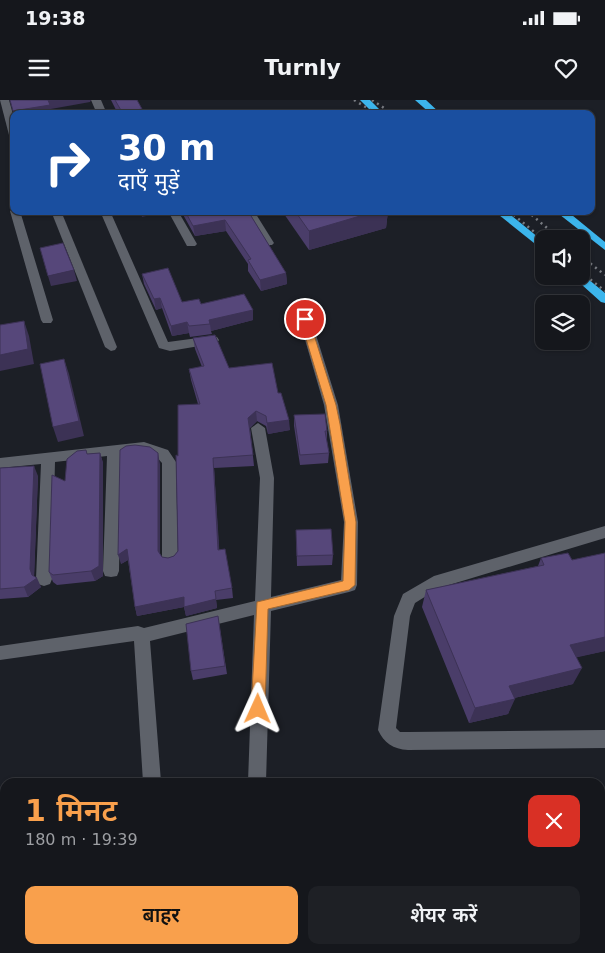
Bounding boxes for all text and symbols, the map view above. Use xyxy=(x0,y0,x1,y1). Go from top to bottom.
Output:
text: 19:38 xyxy=(25,7,85,29)
icon: menu xyxy=(25,54,53,82)
icon: heart xyxy=(552,54,580,82)
text: Turnly xyxy=(264,55,341,80)
text: 30 m xyxy=(118,128,215,168)
icon: right xyxy=(35,130,100,195)
text: दाएँ मुड़ें xyxy=(118,169,179,194)
map controls xyxy=(535,230,590,350)
button: sound xyxy=(535,230,590,285)
button: layers xyxy=(535,295,590,350)
pin xyxy=(284,298,326,340)
icon: arrive xyxy=(291,305,319,333)
position arrow xyxy=(231,682,283,734)
text: 1 मिनट xyxy=(25,793,117,828)
button: close xyxy=(528,795,580,847)
text: 180 m · 19:39 xyxy=(25,830,138,849)
button: बाहर xyxy=(25,886,298,944)
button: शेयर करें xyxy=(308,886,580,944)

